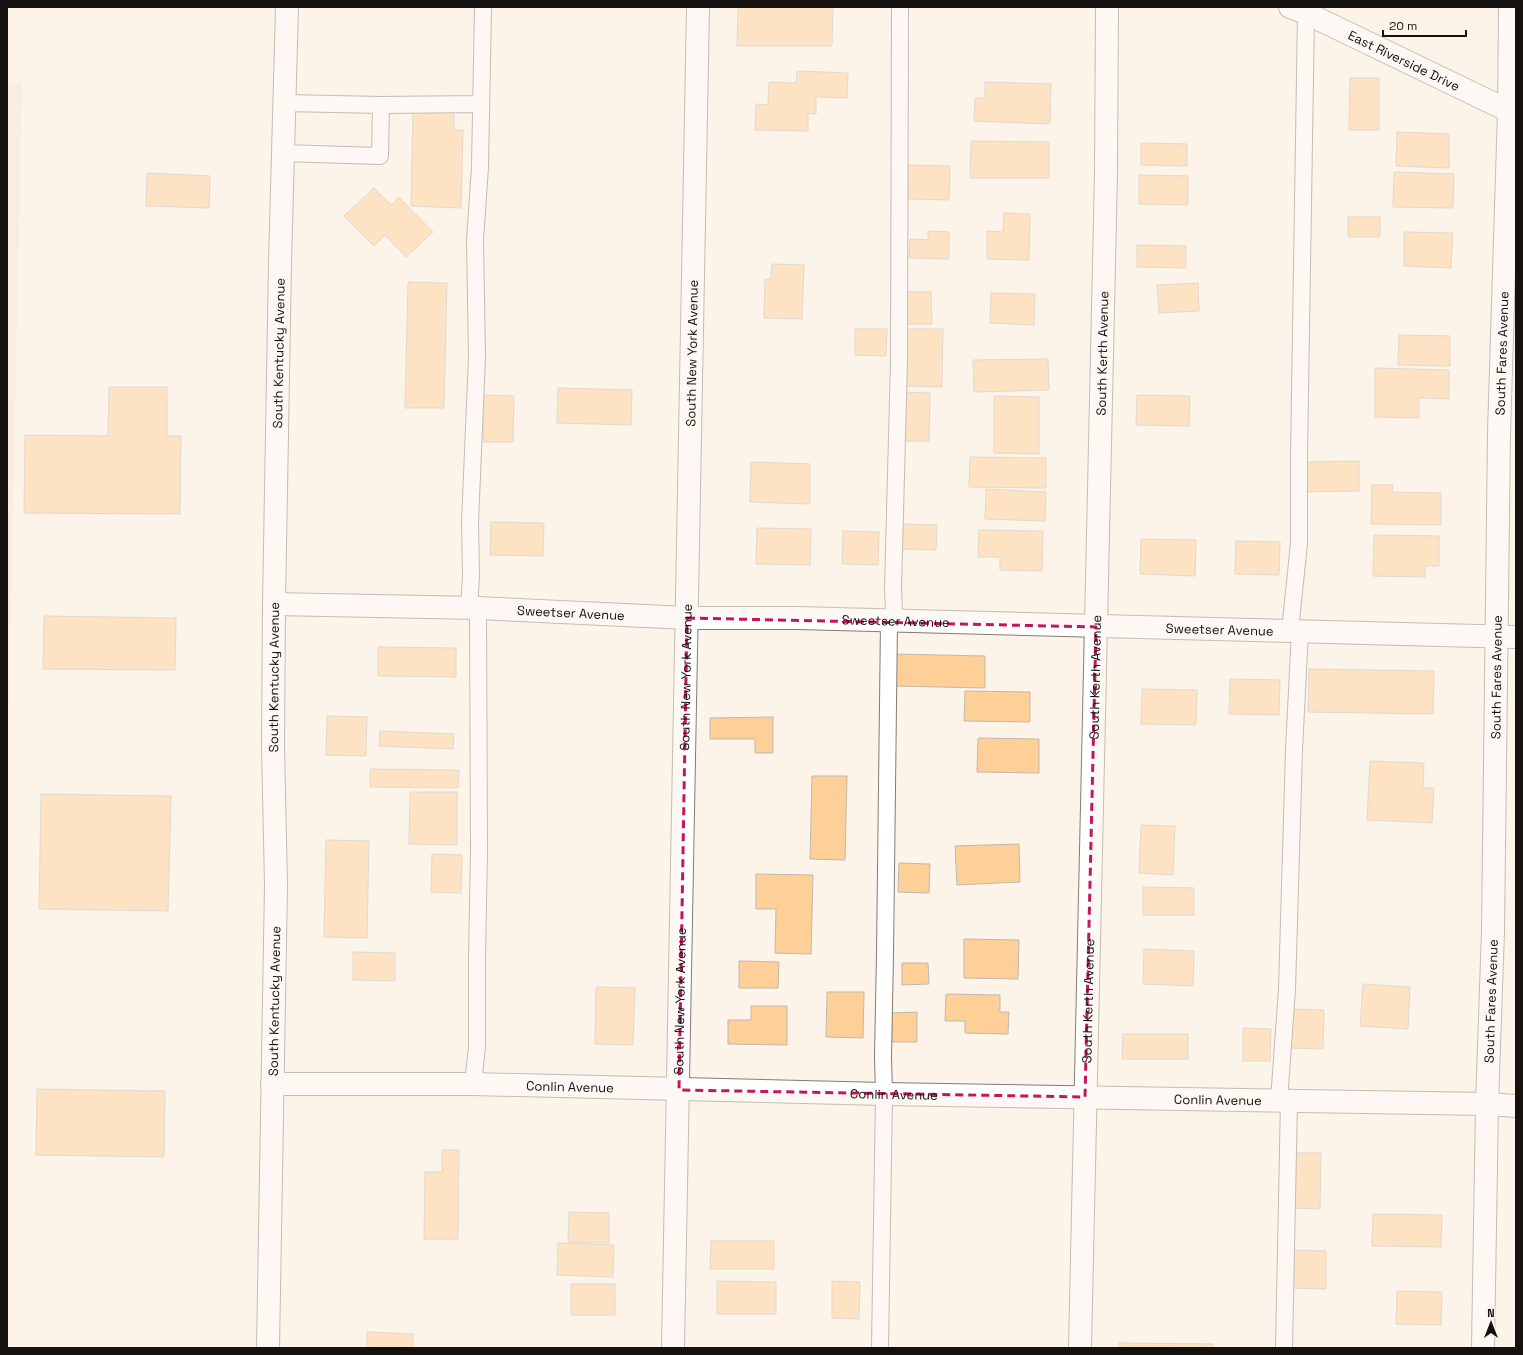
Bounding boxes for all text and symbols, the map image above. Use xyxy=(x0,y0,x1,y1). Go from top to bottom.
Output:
scale bar xyxy=(1383,12,1466,38)
text: 20 m xyxy=(1389,18,1417,34)
street label: East Riverside Drive xyxy=(1345,26,1463,95)
street label: South Kentucky Avenue xyxy=(269,278,288,428)
street label: South New York Avenue xyxy=(682,280,701,427)
street label: South Kerth Avenue xyxy=(1092,291,1112,416)
street label: South Fares Avenue xyxy=(1491,291,1512,416)
street label: Sweetser Avenue xyxy=(516,601,625,624)
street label: South Kentucky Avenue xyxy=(264,602,283,752)
street label: South New York Avenue xyxy=(676,603,695,751)
street label: Sweetser Avenue xyxy=(841,611,950,631)
street label: South Kerth Avenue xyxy=(1085,615,1105,740)
street label: South Fares Avenue xyxy=(1487,615,1505,739)
street label: Sweetser Avenue xyxy=(1165,619,1274,639)
street label: South Kentucky Avenue xyxy=(264,926,284,1076)
street label: South New York Avenue xyxy=(670,927,689,1075)
street label: South Kerth Avenue xyxy=(1078,939,1098,1064)
street label: South Fares Avenue xyxy=(1480,939,1501,1063)
street label: Conlin Avenue xyxy=(526,1077,614,1096)
street label: Conlin Avenue xyxy=(850,1085,938,1103)
street label: Conlin Avenue xyxy=(1174,1090,1262,1109)
north arrow xyxy=(1471,1303,1511,1343)
text: N xyxy=(1487,1306,1495,1320)

